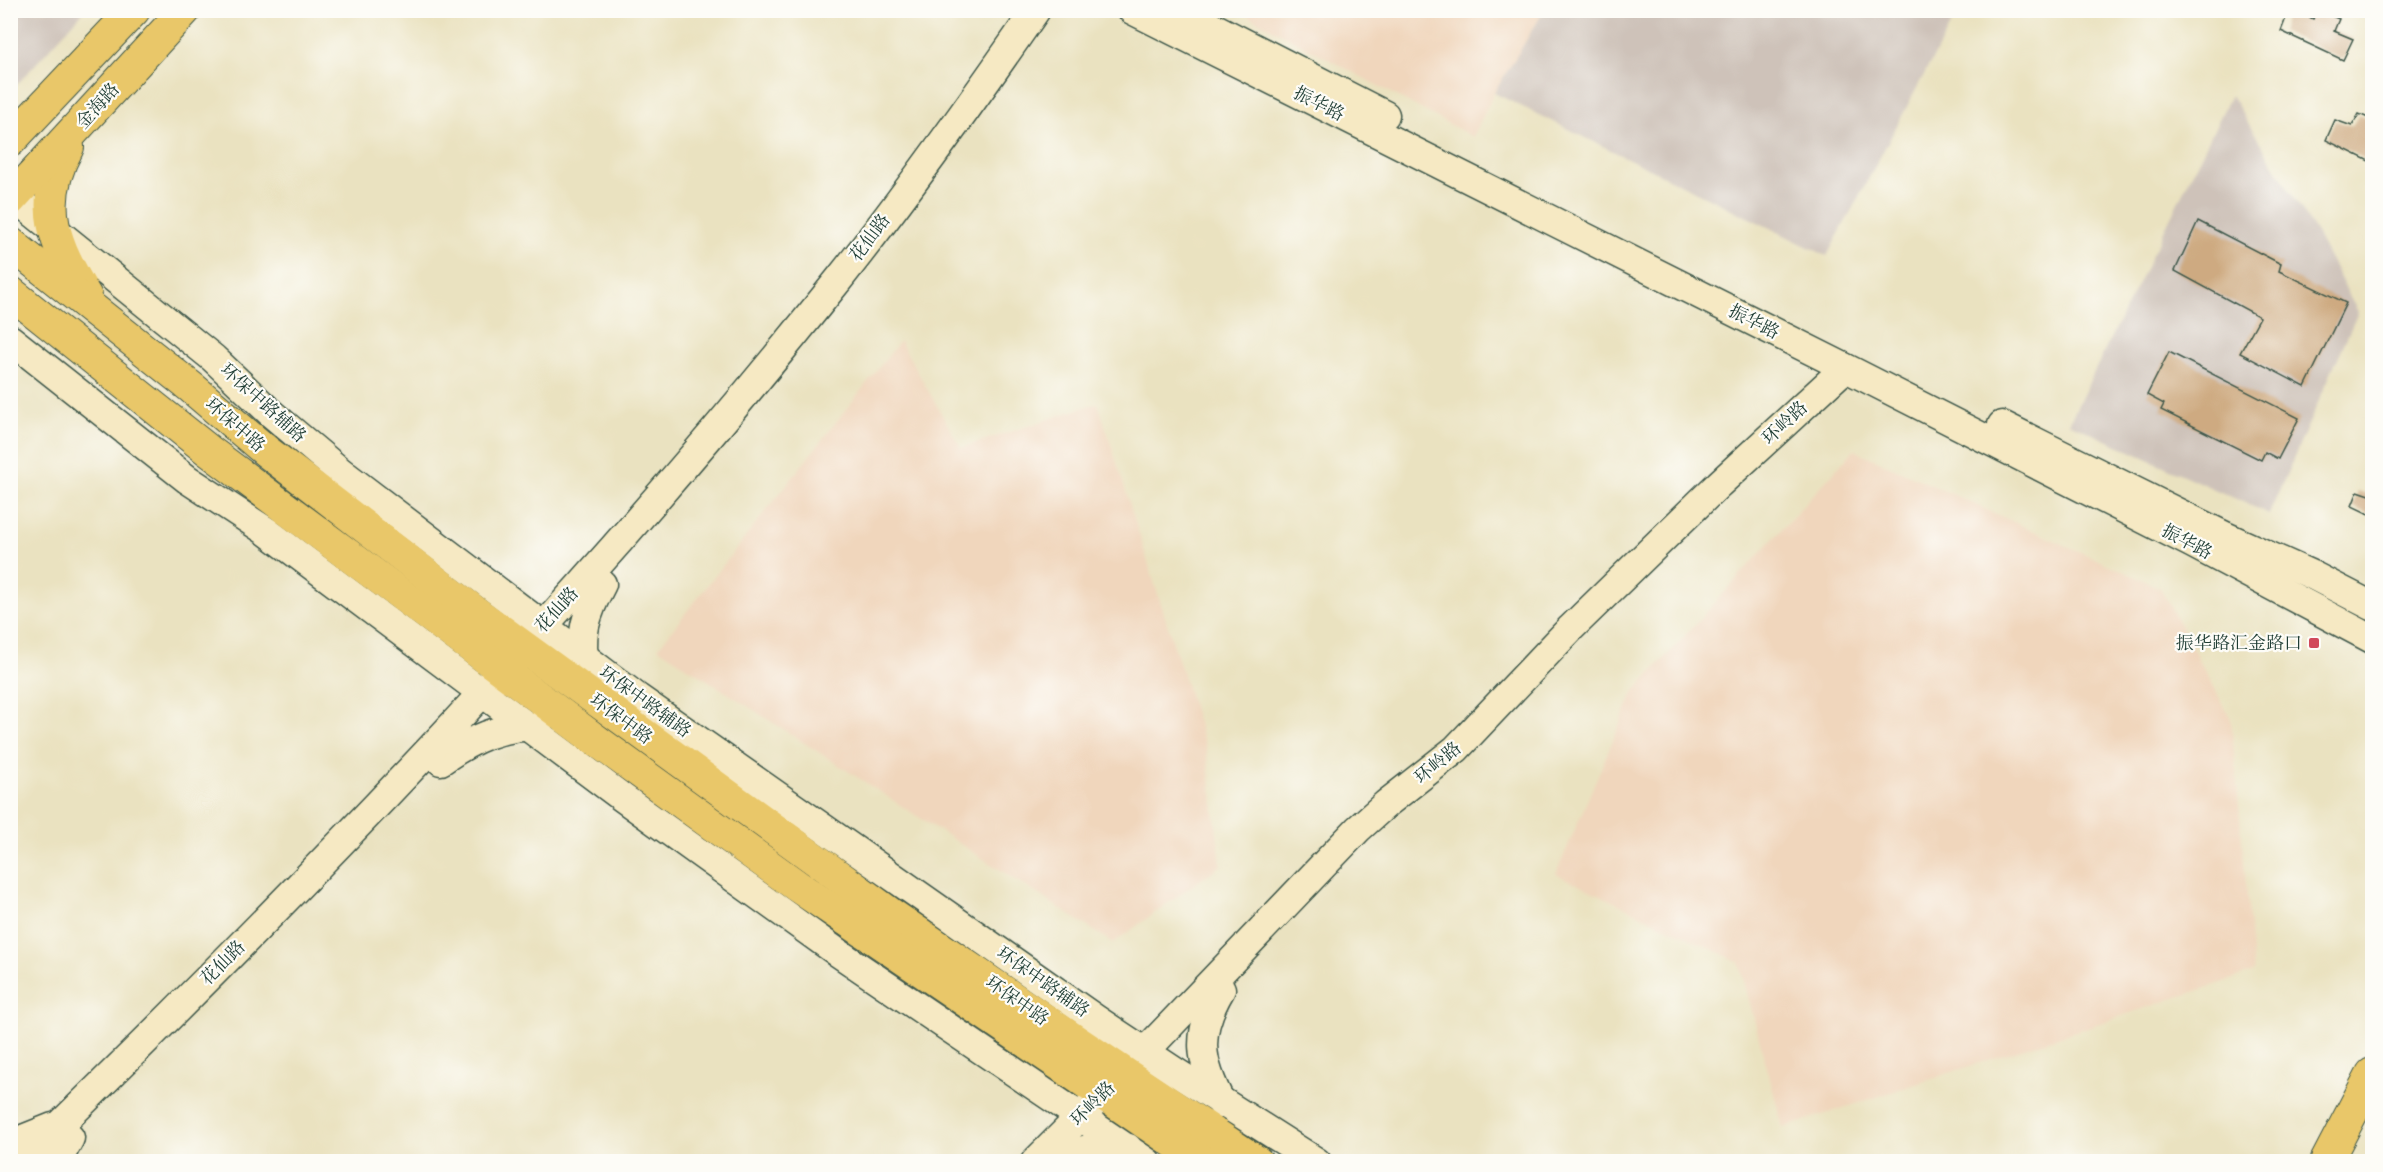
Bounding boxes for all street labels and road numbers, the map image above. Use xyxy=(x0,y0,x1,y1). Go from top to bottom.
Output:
street label: 金海路 xyxy=(71,78,125,134)
street label: 振华路 xyxy=(1290,81,1348,127)
street label: 花仙路 xyxy=(845,210,895,266)
street label: 振华路 xyxy=(1725,299,1783,345)
street label: 环保中路辅路 xyxy=(216,359,310,447)
street label: 环保中路 xyxy=(201,393,269,457)
street label: 环岭路 xyxy=(1757,396,1813,450)
street label: 振华路 xyxy=(2158,519,2216,565)
street label: 花仙路 xyxy=(530,582,584,638)
street label: 环保中路辅路 xyxy=(595,662,695,742)
street label: 环保中路 xyxy=(586,689,656,749)
street label: 环岭路 xyxy=(1410,737,1466,789)
street label: 花仙路 xyxy=(196,936,250,990)
street label: 环保中路辅路 xyxy=(993,942,1093,1022)
street label: 环保中路 xyxy=(981,972,1053,1030)
street label: 环岭路 xyxy=(1066,1077,1120,1131)

